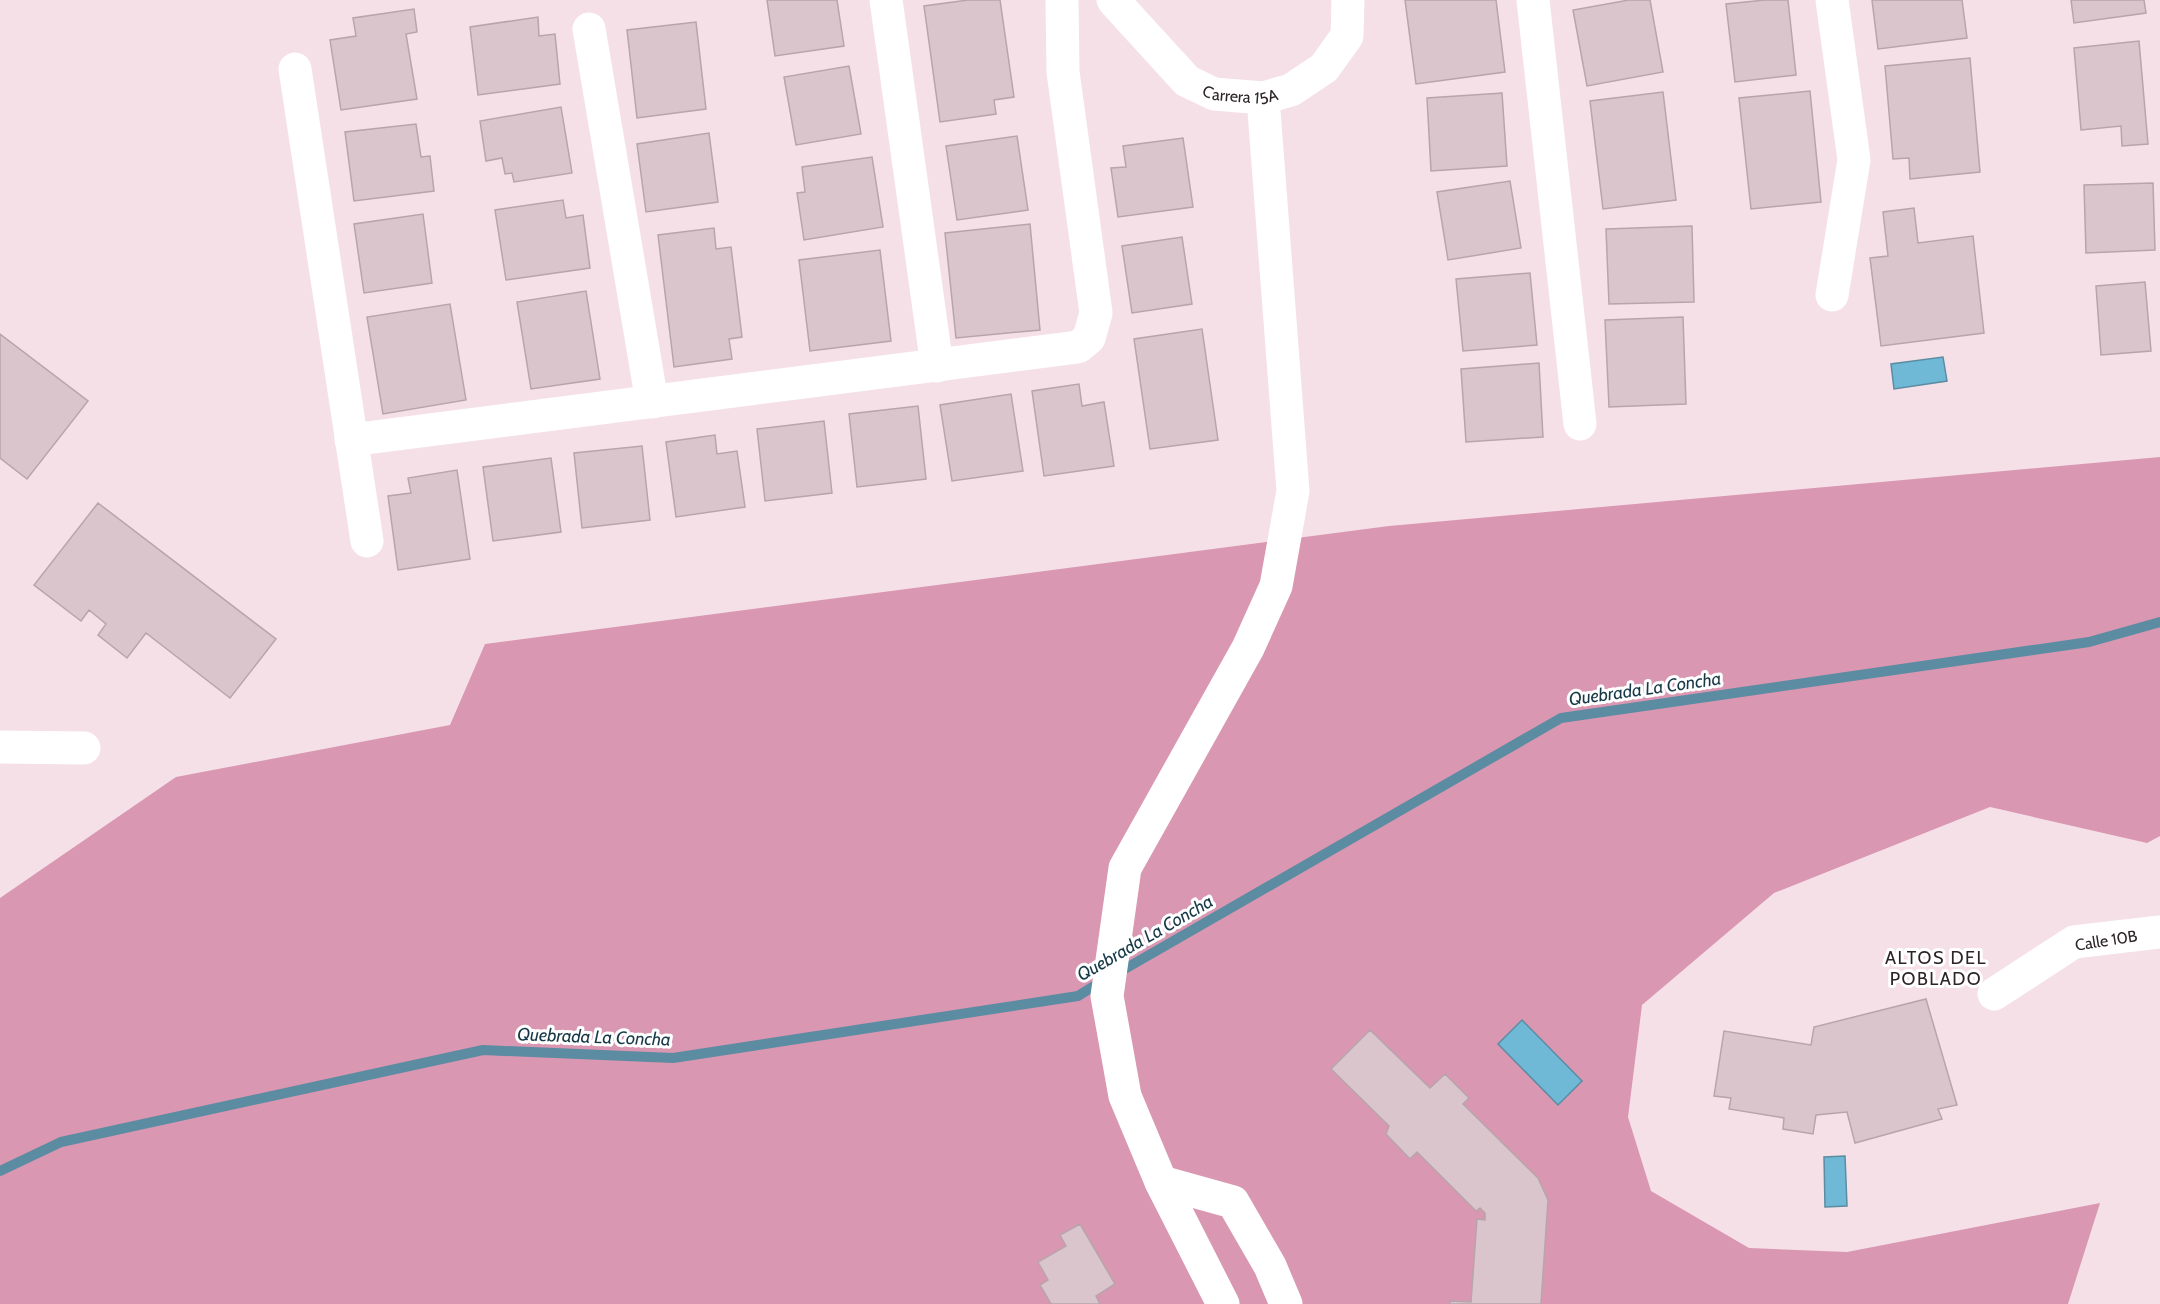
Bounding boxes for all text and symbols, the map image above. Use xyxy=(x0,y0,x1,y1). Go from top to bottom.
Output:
street label: Carrera 15A xyxy=(1199,81,1280,109)
water label: Quebrada La Concha xyxy=(1567,667,1723,711)
water label: Quebrada La Concha xyxy=(1073,890,1217,986)
street label: Calle 10B xyxy=(2074,926,2139,955)
district label: ALTOS DEL POBLADO xyxy=(1885,947,1987,990)
water label: Quebrada La Concha xyxy=(517,1023,671,1051)

